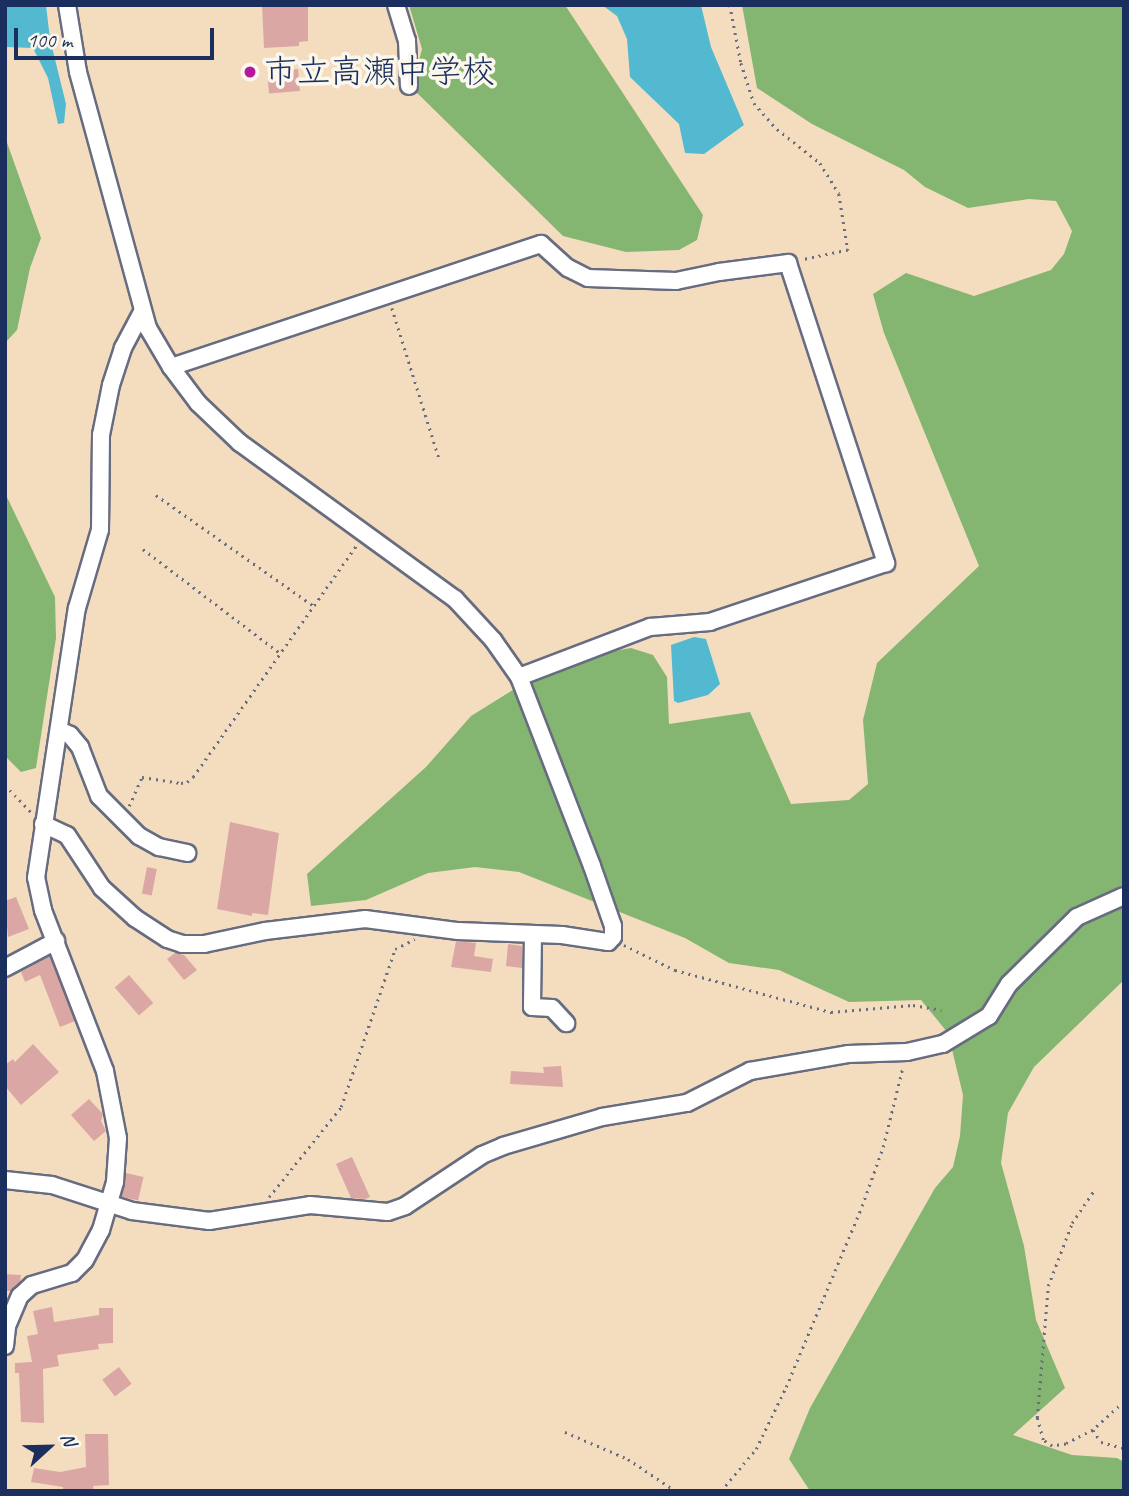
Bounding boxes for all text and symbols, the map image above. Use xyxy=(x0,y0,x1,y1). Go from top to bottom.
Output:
scale bar xyxy=(18,14,217,58)
text: 100 m xyxy=(27,27,72,53)
place label: 市立高瀬中学校 xyxy=(264,52,495,92)
marker: 市立高瀬中学校 xyxy=(242,64,258,80)
north arrow xyxy=(14,1412,84,1482)
text: N xyxy=(55,1429,82,1449)

